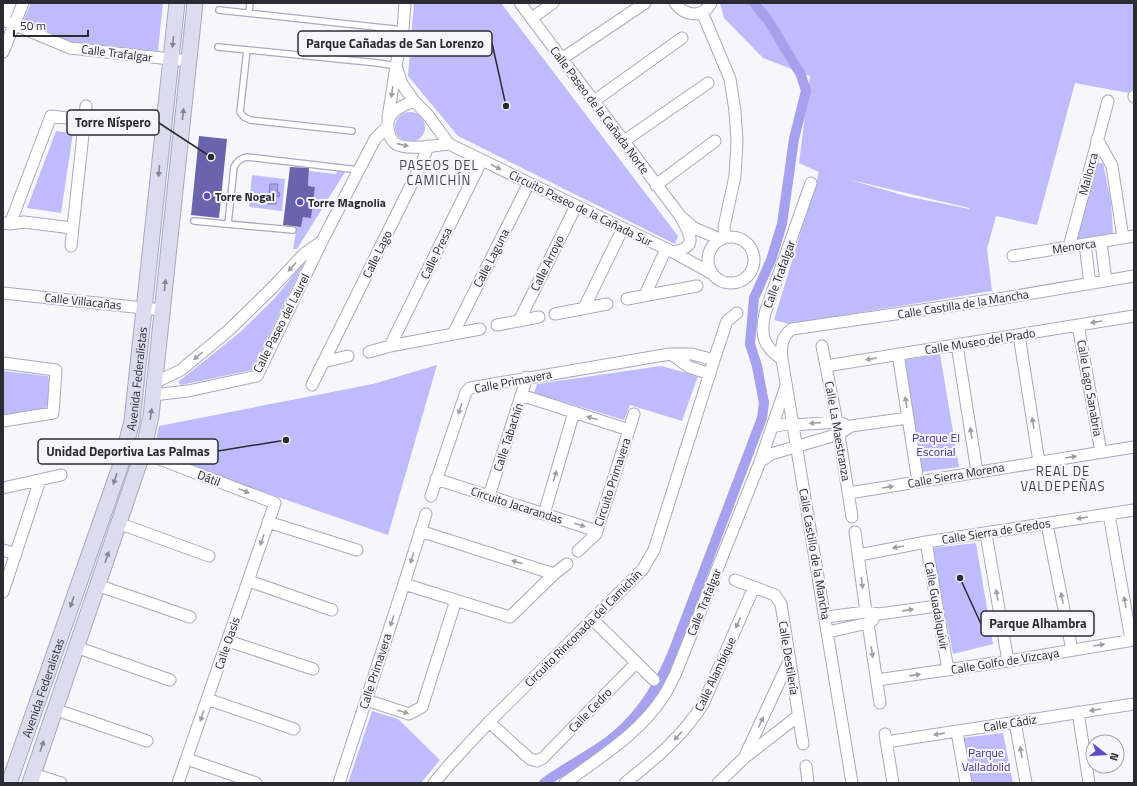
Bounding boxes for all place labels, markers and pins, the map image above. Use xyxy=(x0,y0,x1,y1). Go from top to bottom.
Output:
callout: Parque Cañadas de San Lorenzo xyxy=(298,31,492,56)
callout: Torre Níspero xyxy=(67,110,159,135)
place label: Torre Nogal xyxy=(215,187,275,206)
marker: Torre Nogal xyxy=(202,191,212,201)
place label: Torre Magnolia xyxy=(308,193,386,212)
marker: Torre Magnolia xyxy=(295,197,305,207)
callout: Unidad Deportiva Las Palmas xyxy=(38,439,218,464)
callout: Parque Alhambra xyxy=(981,611,1094,636)

